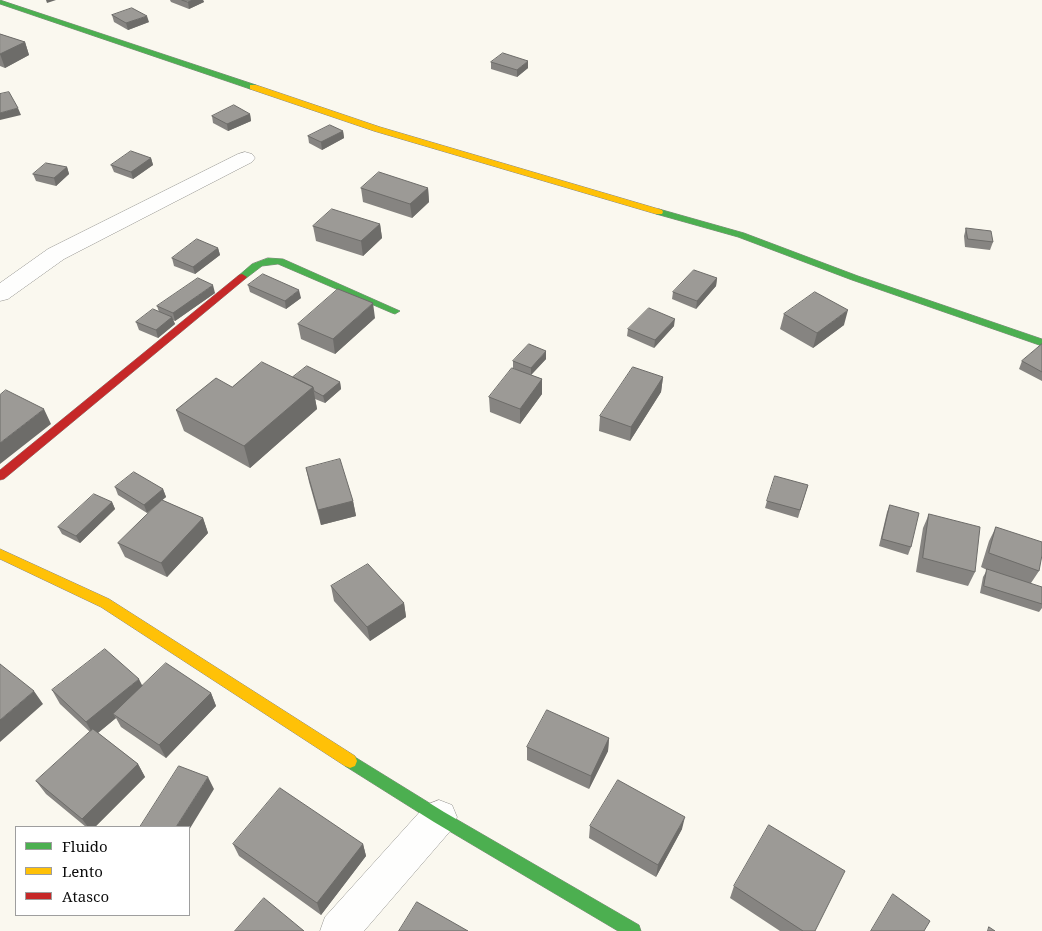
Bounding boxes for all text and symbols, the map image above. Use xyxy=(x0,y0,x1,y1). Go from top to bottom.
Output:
legend xyxy=(15,826,190,916)
text: Fluido xyxy=(62,836,108,856)
text: Lento xyxy=(62,861,103,881)
text: Atasco xyxy=(62,886,109,906)

